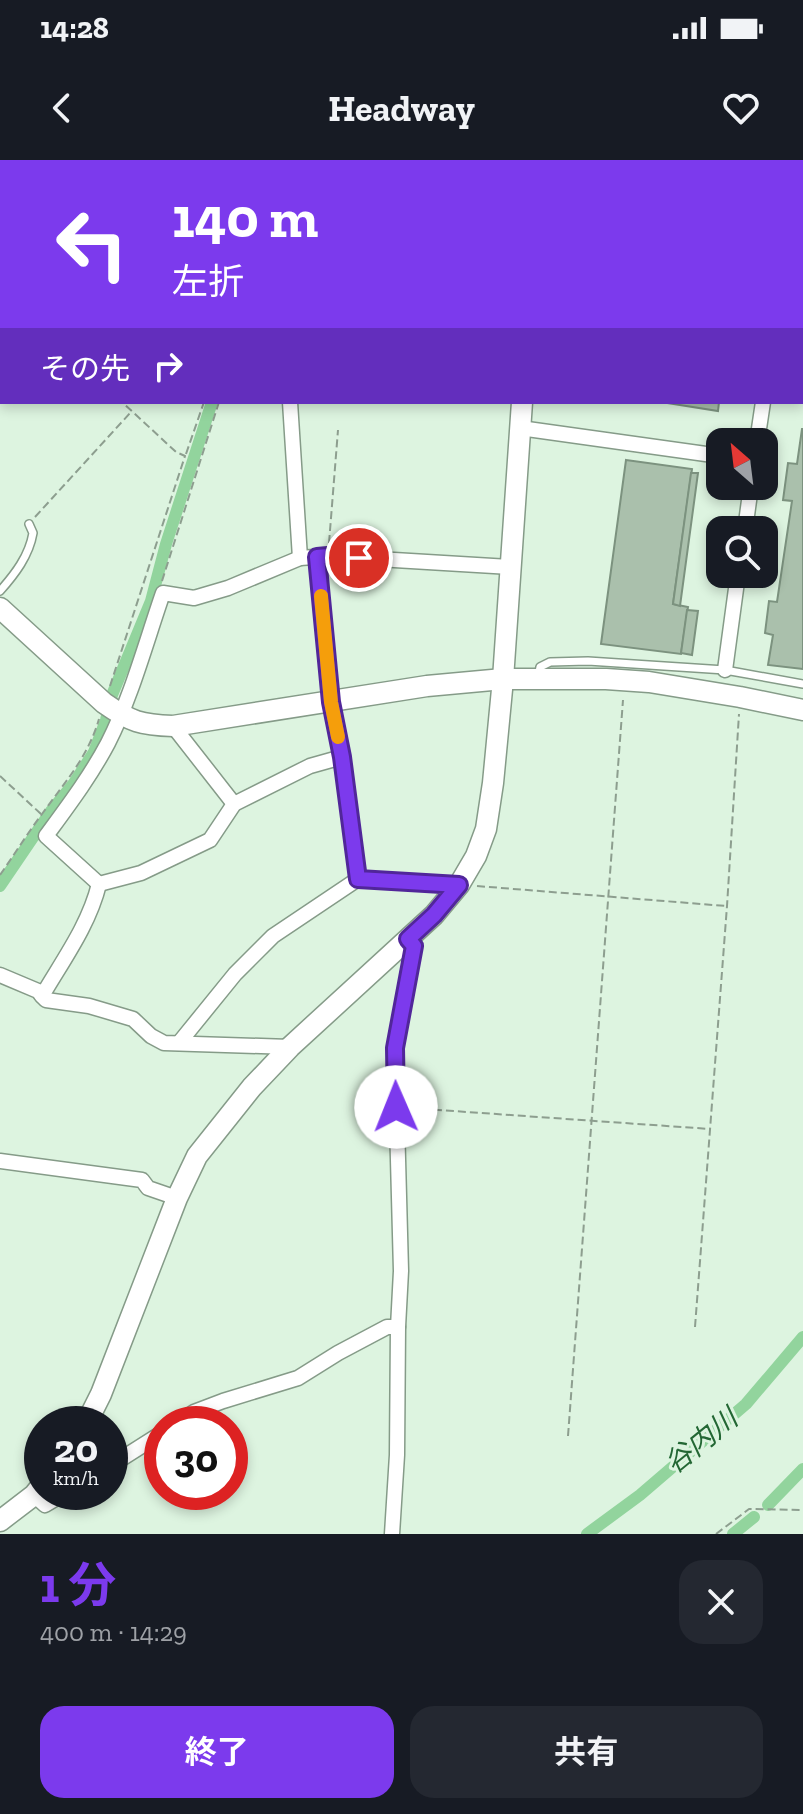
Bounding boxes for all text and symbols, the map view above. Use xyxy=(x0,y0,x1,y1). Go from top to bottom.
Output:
text: 14:28 xyxy=(40,10,109,46)
icon: back xyxy=(40,86,84,130)
icon: heart xyxy=(719,86,763,130)
text: Headway xyxy=(328,87,475,130)
text: 140 m xyxy=(172,184,318,251)
icon: left xyxy=(40,192,144,296)
text: 左折 xyxy=(172,260,244,303)
icon: right xyxy=(146,344,190,388)
text: その先 xyxy=(40,351,130,387)
north arrow xyxy=(706,428,778,500)
map controls xyxy=(706,428,778,588)
button: search xyxy=(706,516,778,588)
pin xyxy=(325,524,393,592)
icon: arrive xyxy=(337,536,381,580)
position arrow xyxy=(354,1065,438,1149)
water label: 谷内川 xyxy=(658,1400,746,1480)
speed limit sign: 30 xyxy=(144,1406,248,1510)
text: 20 xyxy=(54,1424,98,1472)
text: km/h xyxy=(53,1466,99,1490)
text: 1 分 xyxy=(40,1557,116,1614)
button: close xyxy=(679,1560,763,1644)
text: 400 m · 14:29 xyxy=(40,1616,187,1648)
button: 終了 xyxy=(40,1706,394,1798)
button: 共有 xyxy=(410,1706,763,1798)

